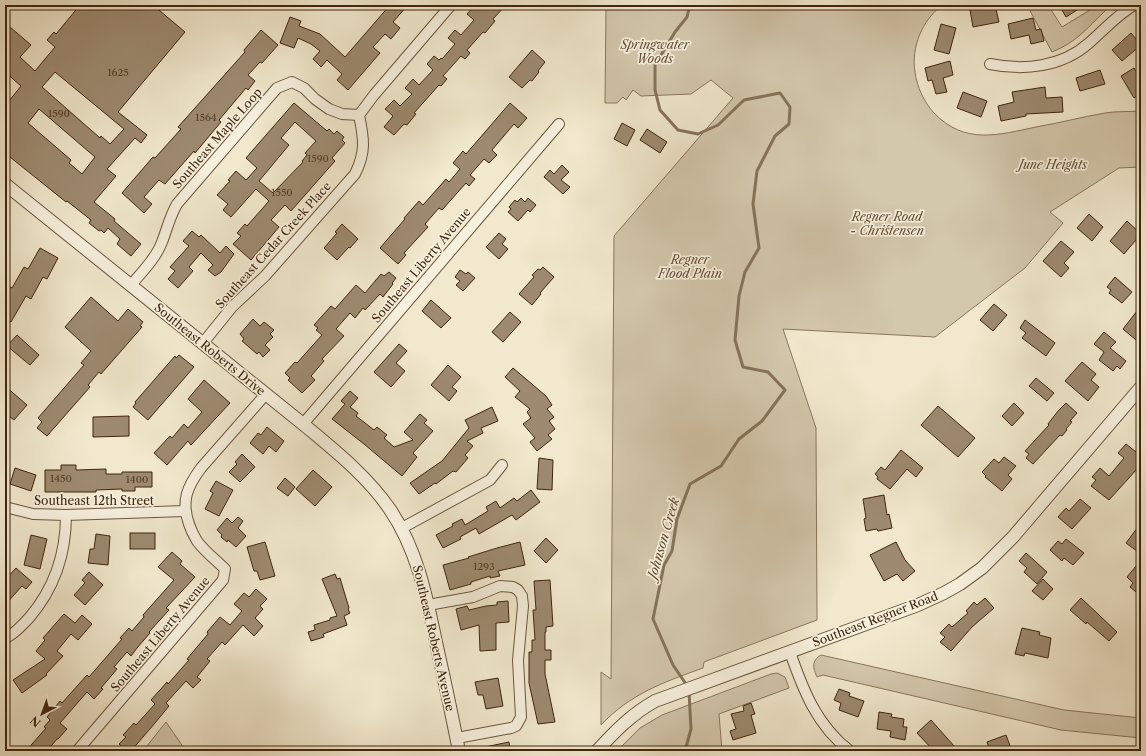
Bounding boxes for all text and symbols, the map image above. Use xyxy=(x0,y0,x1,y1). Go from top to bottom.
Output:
park label: Springwater Woods xyxy=(620,37,691,66)
house number: 1625 xyxy=(107,66,129,79)
street label: Southeast Maple Loop xyxy=(169,85,265,191)
house number: 1590 xyxy=(48,107,70,120)
house number: 1564 xyxy=(195,111,217,124)
house number: 1590 xyxy=(307,152,329,165)
park label: June Heights xyxy=(1015,157,1088,172)
street label: Southeast Cedar Creek Place xyxy=(212,178,334,311)
house number: 1550 xyxy=(271,186,293,199)
street label: Southeast Liberty Avenue xyxy=(368,204,474,326)
park label: Regner Road - Christensen xyxy=(850,209,924,238)
park label: Regner Flood Plain xyxy=(657,252,722,281)
street label: Southeast Roberts Drive xyxy=(152,300,269,398)
house number: 1450 xyxy=(50,472,72,485)
house number: 1400 xyxy=(126,473,148,486)
street label: Southeast 12th Street xyxy=(34,493,155,508)
water label: Johnson Creek xyxy=(643,495,682,584)
house number: 1293 xyxy=(473,560,495,573)
street label: Southeast Roberts Avenue xyxy=(410,564,458,713)
street label: Southeast Liberty Avenue xyxy=(107,573,213,695)
street label: Southeast Regner Road xyxy=(810,588,940,650)
north arrow xyxy=(22,694,62,734)
text: N xyxy=(27,713,44,730)

